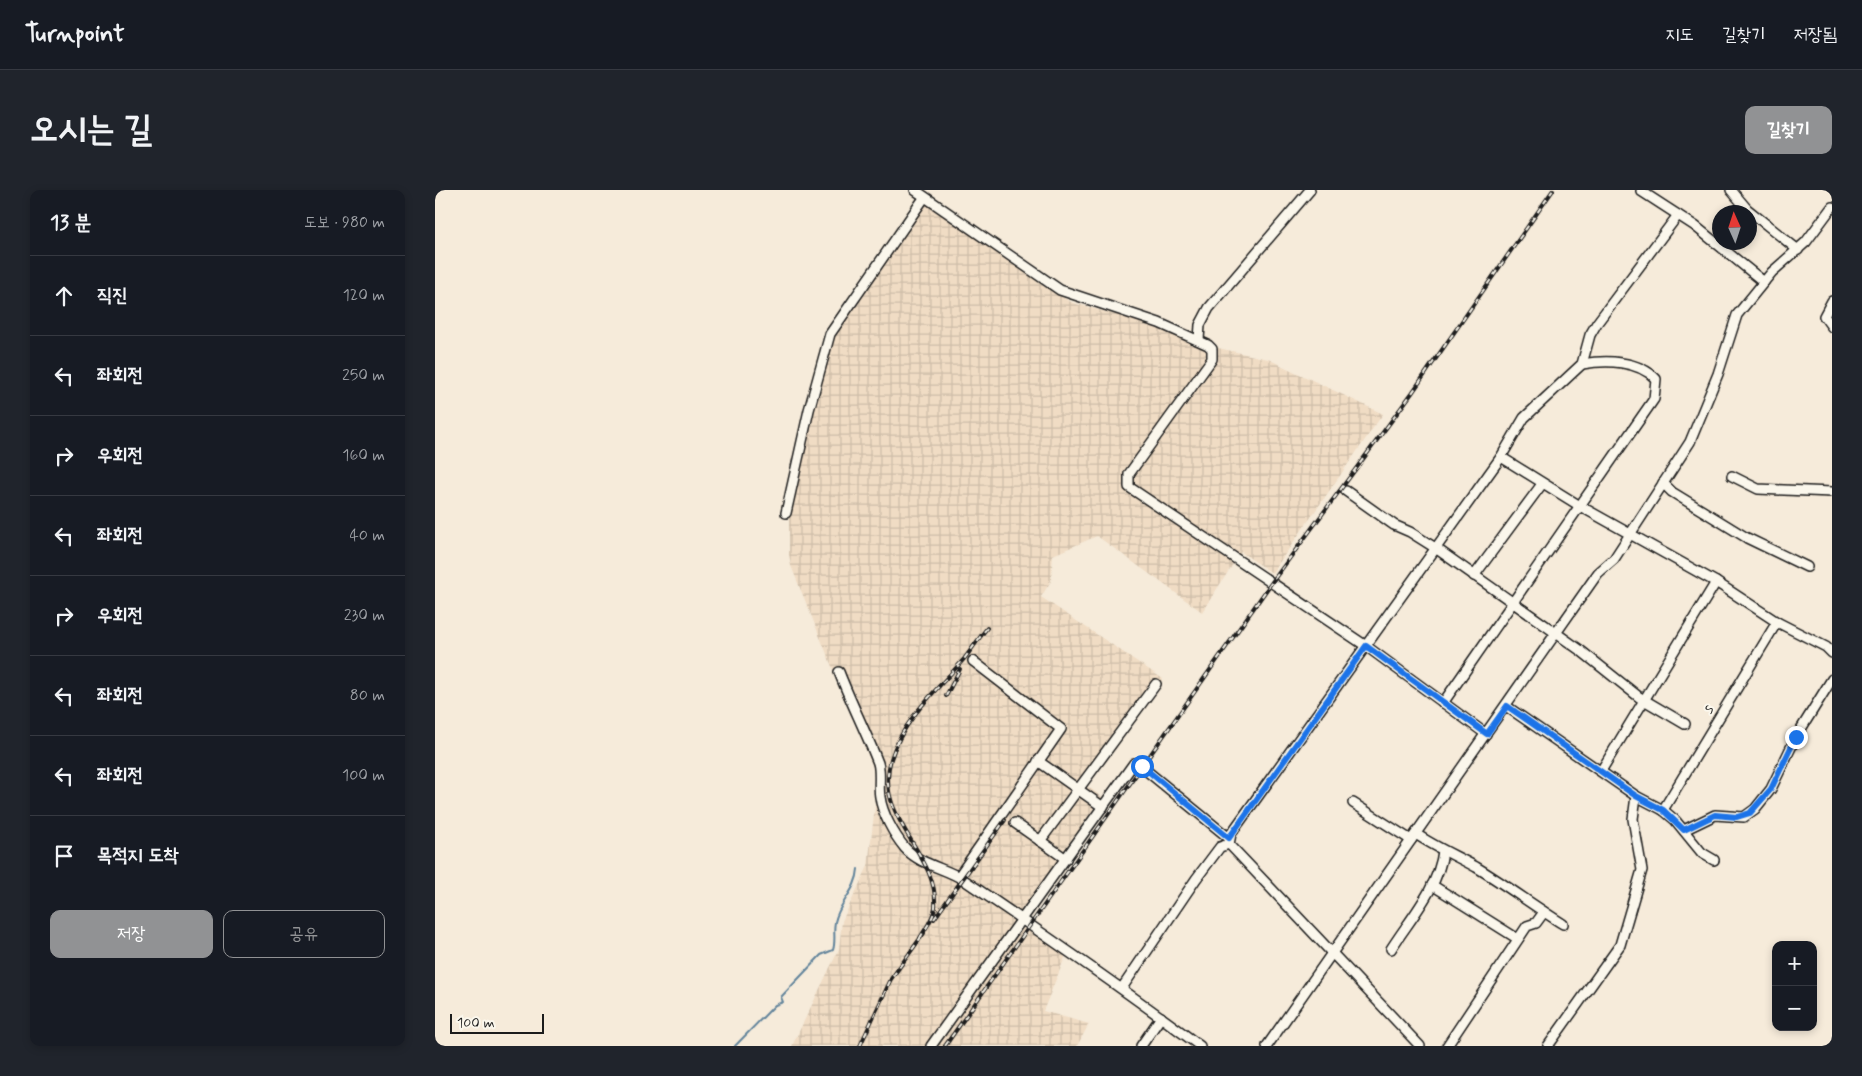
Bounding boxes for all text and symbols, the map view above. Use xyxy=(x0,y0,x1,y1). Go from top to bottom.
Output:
text: Turnpoint xyxy=(25,19,125,50)
text: 지도 xyxy=(1665,23,1694,47)
text: 길찾기 xyxy=(1722,23,1766,47)
text: 저장됨 xyxy=(1794,23,1837,47)
button: 길찾기 xyxy=(1745,106,1832,154)
text: 오시는 길 xyxy=(30,107,152,153)
north arrow xyxy=(1712,205,1757,250)
text: 13 분 xyxy=(50,209,91,237)
text: 도보 · 980 m xyxy=(304,212,385,233)
icon: ahead xyxy=(50,282,78,310)
text: 직진 xyxy=(97,283,128,308)
text: 120 m xyxy=(343,285,385,306)
icon: left xyxy=(50,362,78,390)
text: 좌회전 xyxy=(97,363,143,388)
text: 250 m xyxy=(342,365,385,386)
icon: right xyxy=(50,442,78,470)
text: 우회전 xyxy=(97,443,143,468)
text: 160 m xyxy=(342,445,385,466)
icon: left xyxy=(50,522,78,550)
text: 좌회전 xyxy=(97,523,143,548)
text: 40 m xyxy=(349,525,385,546)
icon: right xyxy=(50,602,78,630)
text: 우회전 xyxy=(97,603,143,628)
text: 230 m xyxy=(344,605,385,626)
icon: left xyxy=(50,682,78,710)
text: 좌회전 xyxy=(97,683,143,708)
text: 80 m xyxy=(350,685,385,706)
street label: s xyxy=(1697,701,1719,717)
route end xyxy=(1785,726,1808,749)
route start xyxy=(1131,755,1154,778)
icon: left xyxy=(50,762,78,790)
text: 좌회전 xyxy=(97,763,143,788)
text: 100 m xyxy=(342,765,385,786)
icon: arrive xyxy=(50,842,78,870)
text: 목적지 도착 xyxy=(97,843,179,868)
button: 저장 xyxy=(50,910,213,958)
button: 공유 xyxy=(223,910,385,958)
map controls xyxy=(1772,941,1817,1031)
button: + xyxy=(1772,941,1817,986)
button: − xyxy=(1772,986,1817,1031)
scale bar xyxy=(450,1011,544,1034)
text: 100 m xyxy=(457,1014,495,1032)

